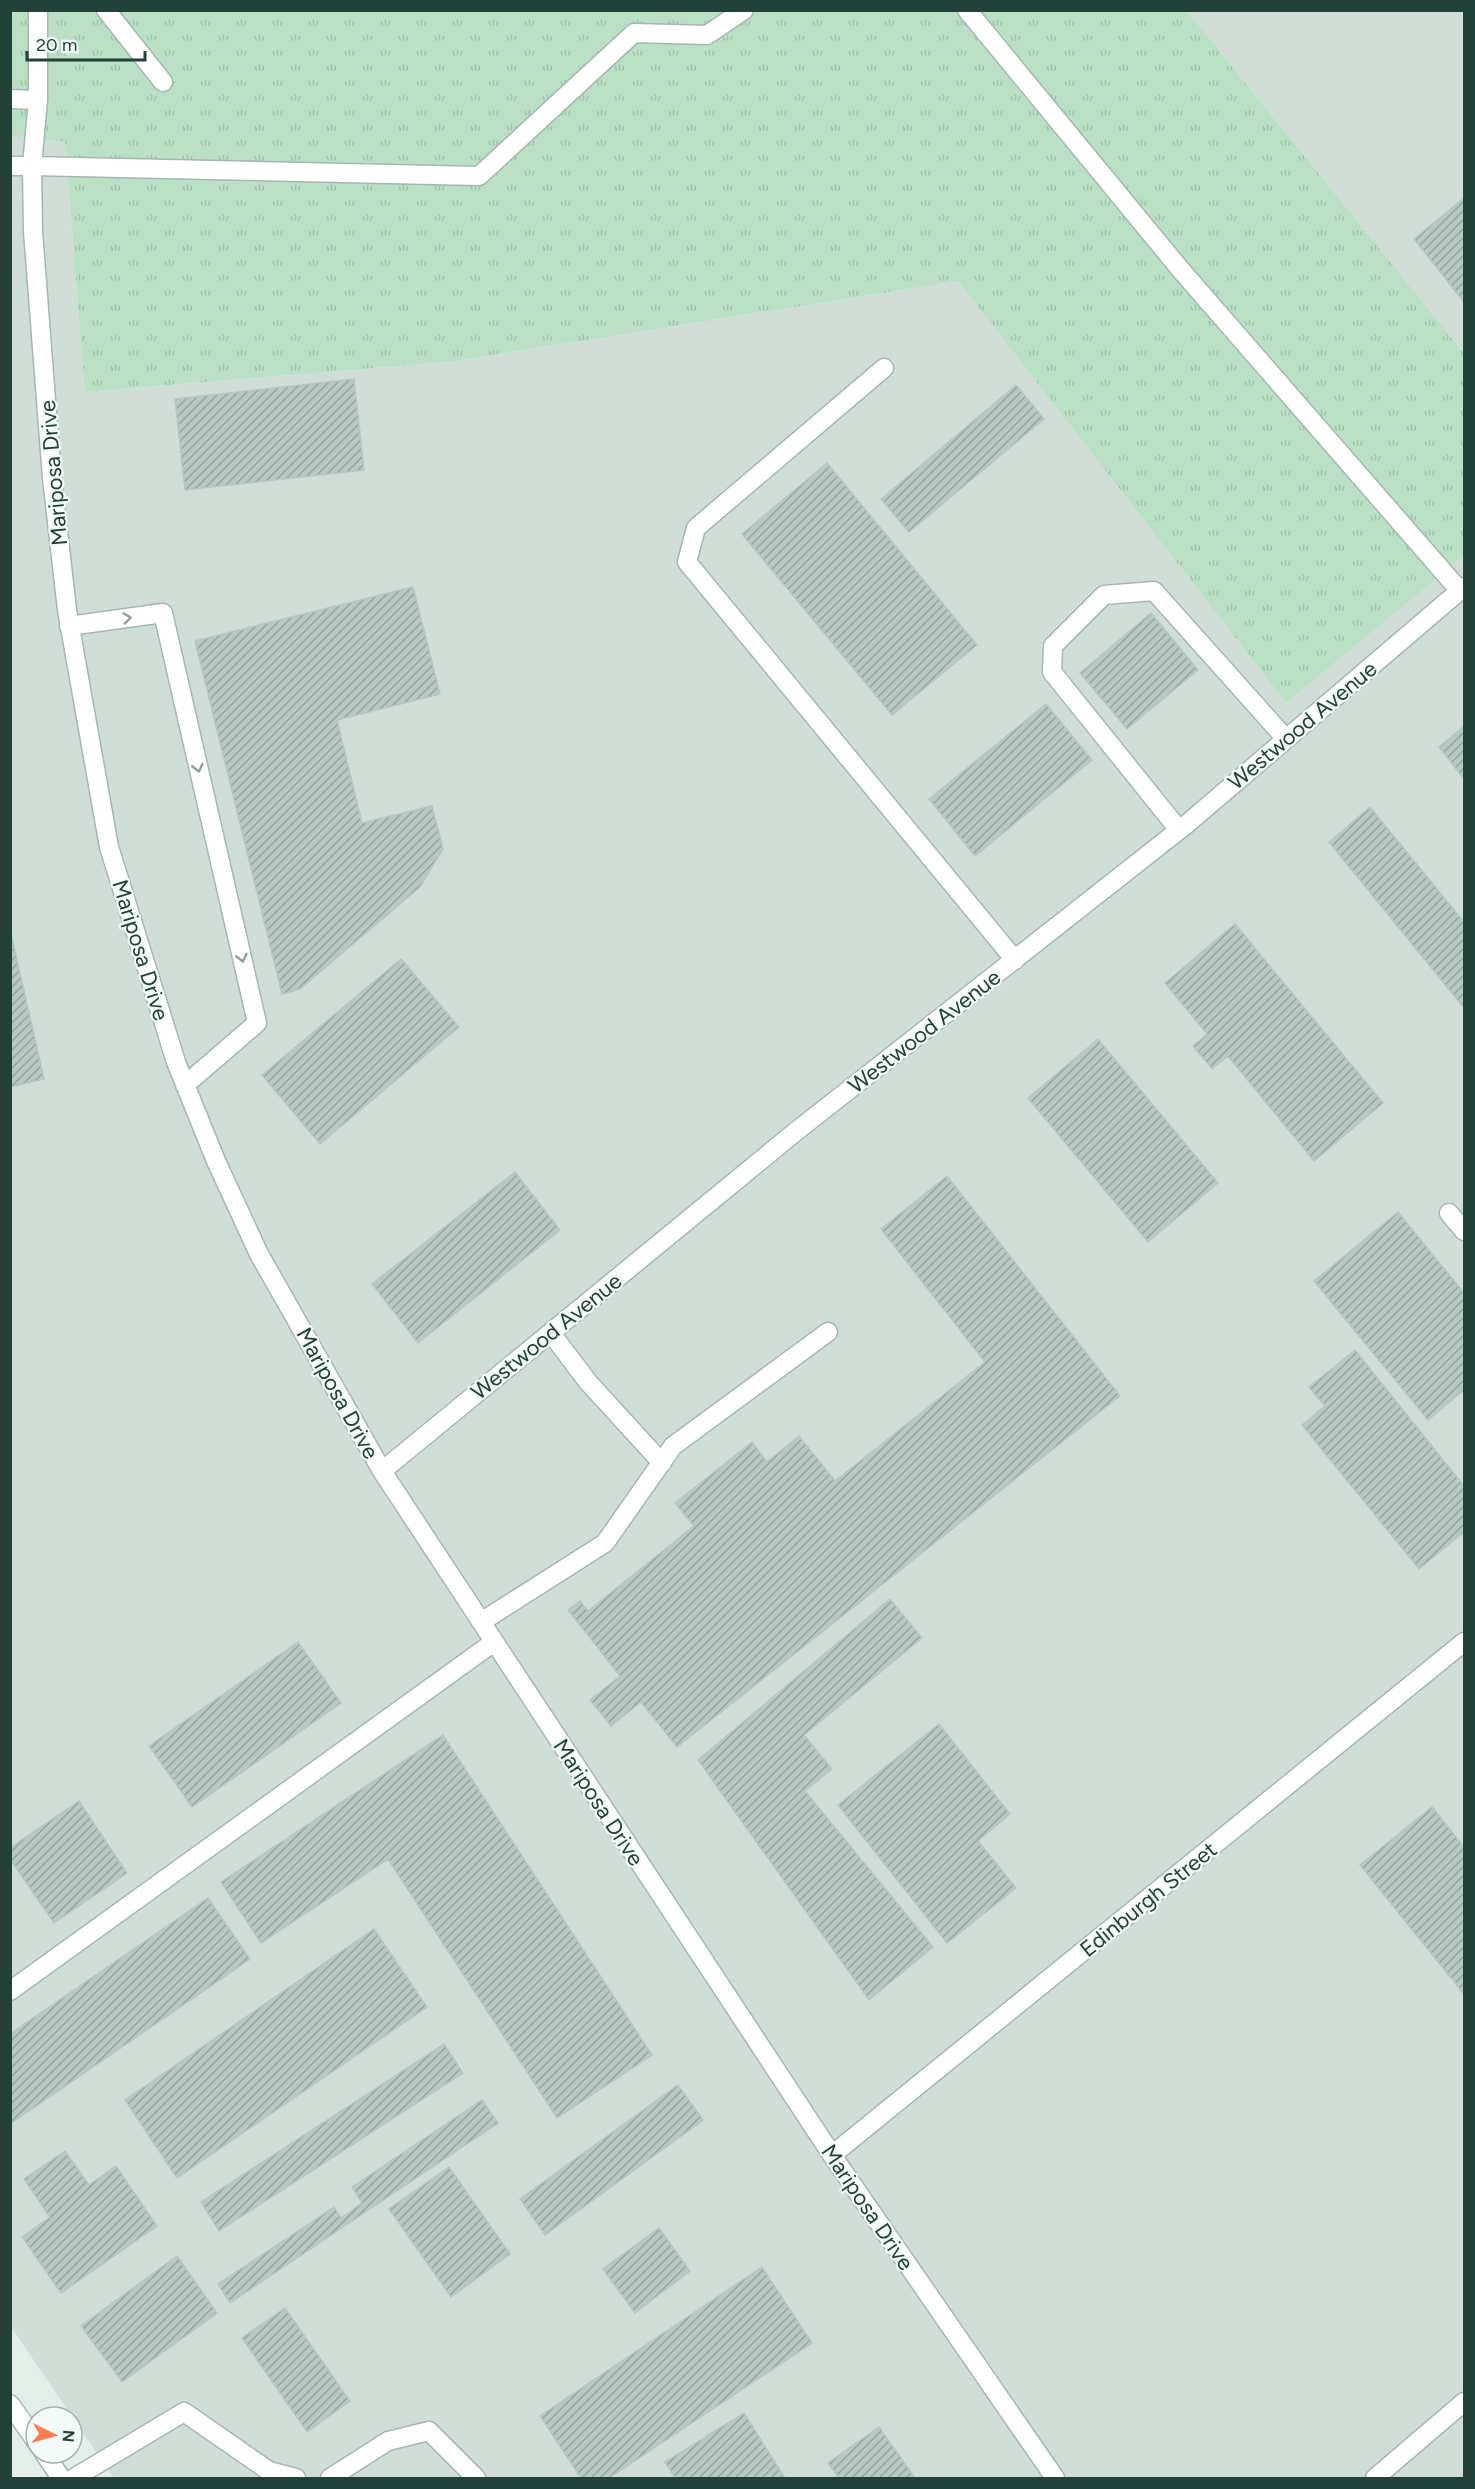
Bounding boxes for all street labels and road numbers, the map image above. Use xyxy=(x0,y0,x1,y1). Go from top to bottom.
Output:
street label: Mariposa Drive xyxy=(34,399,73,547)
street label: Westwood Avenue xyxy=(1222,655,1382,796)
street label: Mariposa Drive xyxy=(106,876,175,1024)
street label: Westwood Avenue xyxy=(843,963,1006,1099)
street label: Westwood Avenue xyxy=(466,1267,627,1405)
street label: Mariposa Drive xyxy=(290,1323,385,1464)
street label: Mariposa Drive xyxy=(548,1734,650,1871)
street label: Edinburgh Street xyxy=(1074,1836,1222,1963)
street label: Mariposa Drive xyxy=(816,2139,920,2275)

